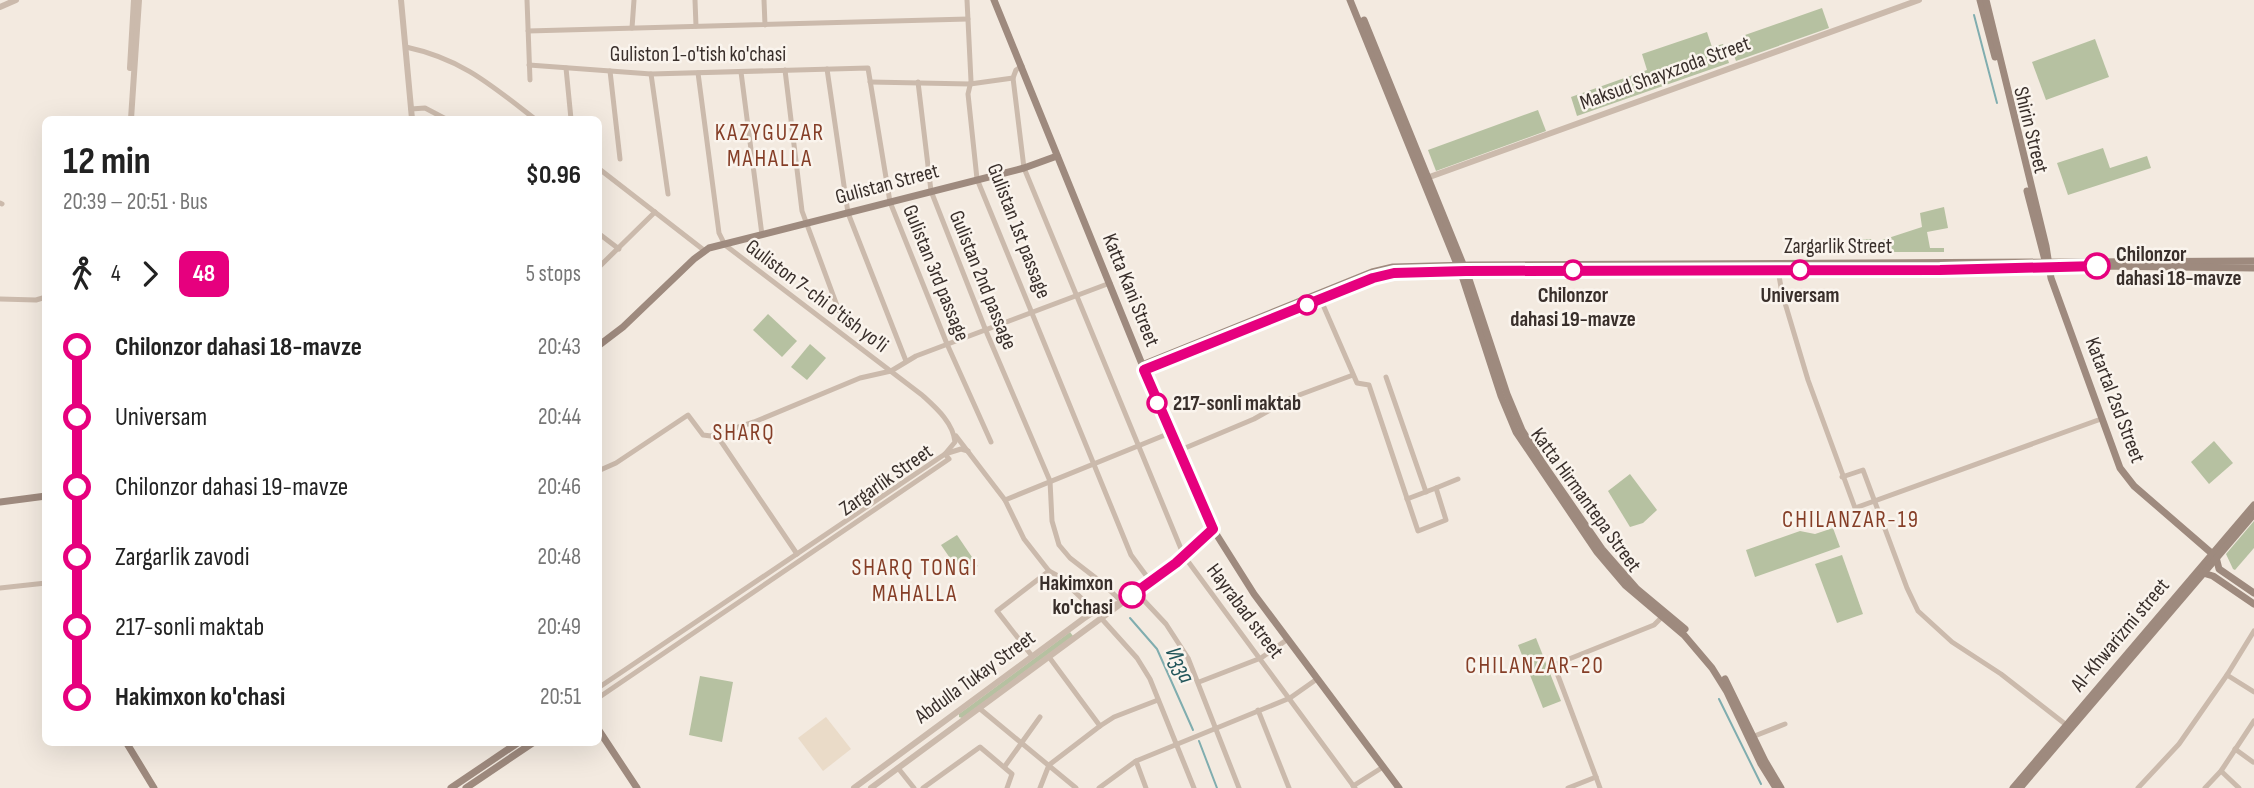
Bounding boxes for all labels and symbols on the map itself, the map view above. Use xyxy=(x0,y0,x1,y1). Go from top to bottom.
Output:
street label: Maksud Shayxzoda Street xyxy=(1576,31,1754,115)
street label: Guliston 1-o'tish ko'chasi xyxy=(610,42,786,67)
street label: Shirin Street xyxy=(2008,84,2054,176)
district label: KAZYGUZAR MAHALLA xyxy=(715,119,825,173)
street label: Gulistan Street xyxy=(833,158,941,210)
street label: Gulistan 1st passage xyxy=(982,160,1056,302)
street label: Gulistan 3rd passage xyxy=(897,201,975,345)
street label: Gulistan 2nd passage xyxy=(944,207,1022,353)
street label: Katta Kani Street xyxy=(1097,230,1165,350)
street label: Guliston 7-chi o'tish yo'li xyxy=(741,234,893,358)
street label: Zargarlik Street xyxy=(1784,234,1892,259)
place label: Chilonzor dahasi 18-mavze xyxy=(2116,242,2242,291)
marker: Chilonzor dahasi 18-mavze xyxy=(2084,253,2110,279)
marker: Chilonzor dahasi 19-mavze xyxy=(1563,260,1583,280)
marker: Universam xyxy=(1790,260,1810,280)
place label: Chilonzor dahasi 19-mavze xyxy=(1510,283,1636,332)
place label: Universam xyxy=(1760,283,1840,308)
unlabelled marker xyxy=(1297,295,1317,315)
street label: Katartal 2sd Street xyxy=(2080,334,2150,466)
place label: 217-sonli maktab xyxy=(1173,391,1301,416)
marker: 217-sonli maktab xyxy=(1147,393,1167,413)
district label: SHARQ xyxy=(712,419,776,447)
street label: Katta Hirmаntepa Street xyxy=(1525,423,1647,577)
street label: Zargarlik Street xyxy=(835,439,937,521)
district label: CHILANZAR-19 xyxy=(1782,506,1920,534)
district label: SHARQ TONGI MAHALLA xyxy=(851,554,979,608)
street label: Hayrabad street xyxy=(1201,559,1289,663)
place label: Hakimxon ko'chasi xyxy=(1039,571,1113,620)
street label: Al-Khwarizmi street xyxy=(2065,573,2175,697)
marker: Hakimxon ko'chasi xyxy=(1119,582,1145,608)
street label: Abdulla Tukay Street xyxy=(909,625,1040,730)
water label: Изза xyxy=(1159,642,1201,688)
district label: CHILANZAR-20 xyxy=(1465,652,1605,680)

